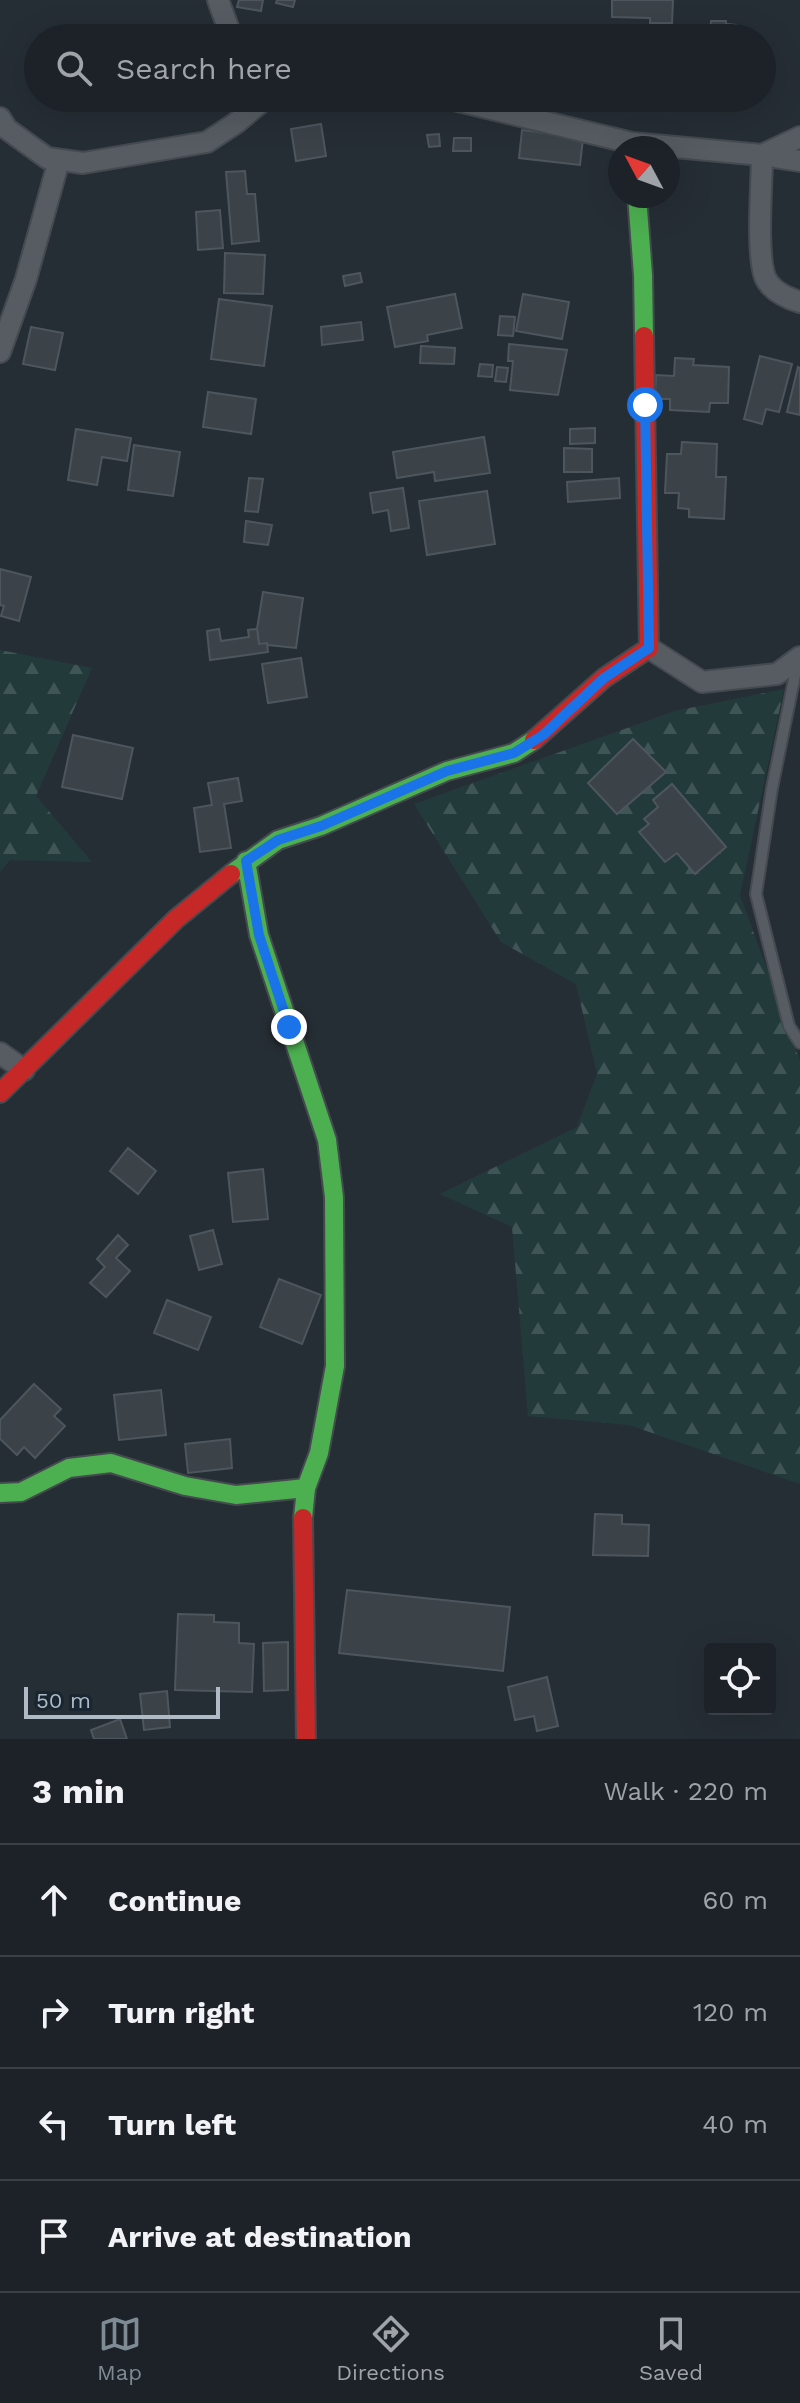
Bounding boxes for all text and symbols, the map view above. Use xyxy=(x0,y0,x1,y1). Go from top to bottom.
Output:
search box xyxy=(24,24,776,112)
icon: search xyxy=(52,46,96,90)
text: Search here xyxy=(116,51,292,86)
north arrow xyxy=(608,136,680,208)
route start xyxy=(627,387,663,423)
route end xyxy=(271,1009,307,1045)
map controls xyxy=(704,1643,776,1715)
button: locate xyxy=(704,1643,776,1715)
scale bar xyxy=(24,1683,220,1719)
text: 50 m xyxy=(36,1688,91,1713)
text: 3 min xyxy=(32,1771,125,1811)
text: Walk · 220 m xyxy=(603,1776,768,1806)
icon: ahead xyxy=(32,1878,76,1922)
text: Continue xyxy=(108,1883,241,1918)
text: 60 m xyxy=(702,1885,768,1915)
icon: right xyxy=(32,1990,76,2034)
text: Turn right xyxy=(108,1995,254,2030)
text: 120 m xyxy=(693,1997,768,2027)
icon: left xyxy=(32,2102,76,2146)
text: Turn left xyxy=(108,2107,236,2142)
text: 40 m xyxy=(702,2109,768,2139)
icon: arrive xyxy=(32,2214,76,2258)
text: Arrive at destination xyxy=(108,2219,412,2254)
tab: Map xyxy=(97,2312,142,2385)
tab: Directions xyxy=(336,2312,445,2385)
tab: Saved xyxy=(639,2312,703,2385)

